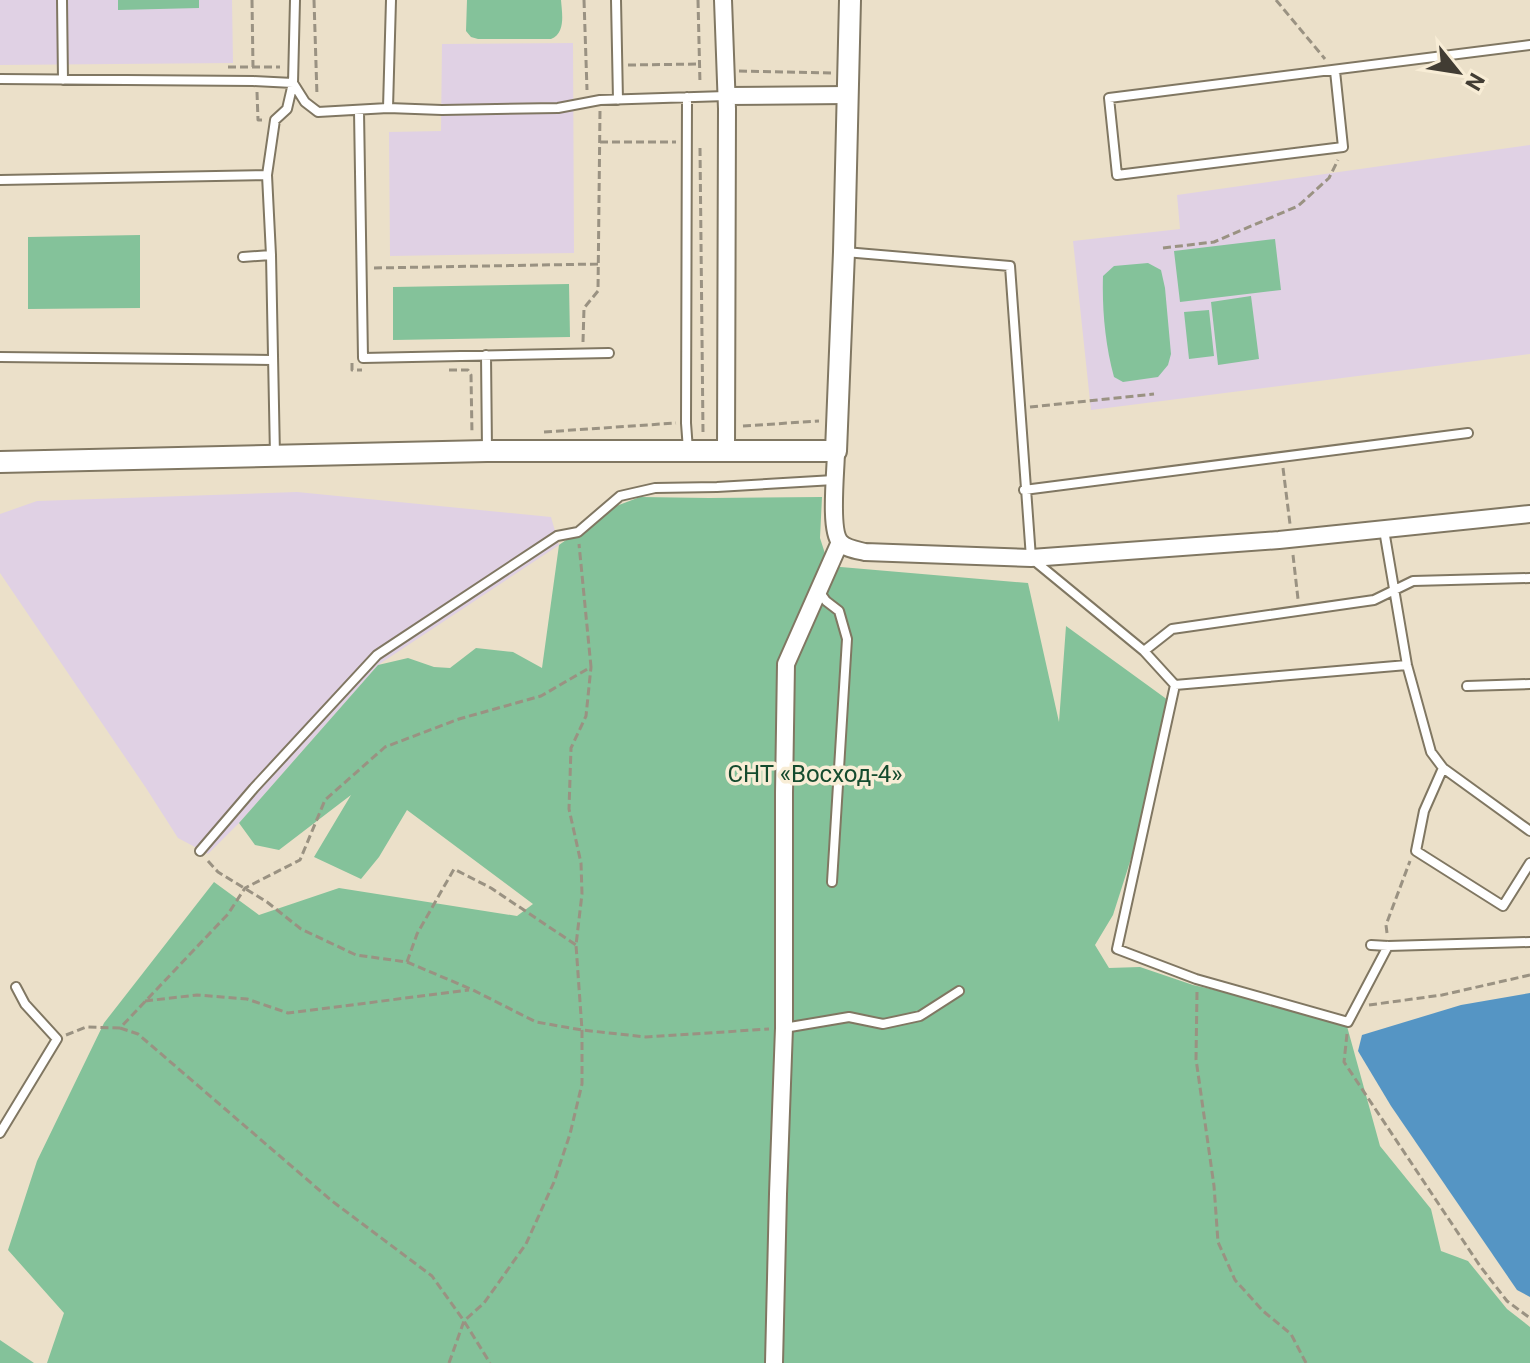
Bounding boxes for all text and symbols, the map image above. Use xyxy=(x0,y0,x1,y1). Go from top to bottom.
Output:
north arrow xyxy=(1418,32,1498,112)
text: N xyxy=(1460,69,1490,95)
park label: СНТ «Восход-4» xyxy=(727,760,903,788)

